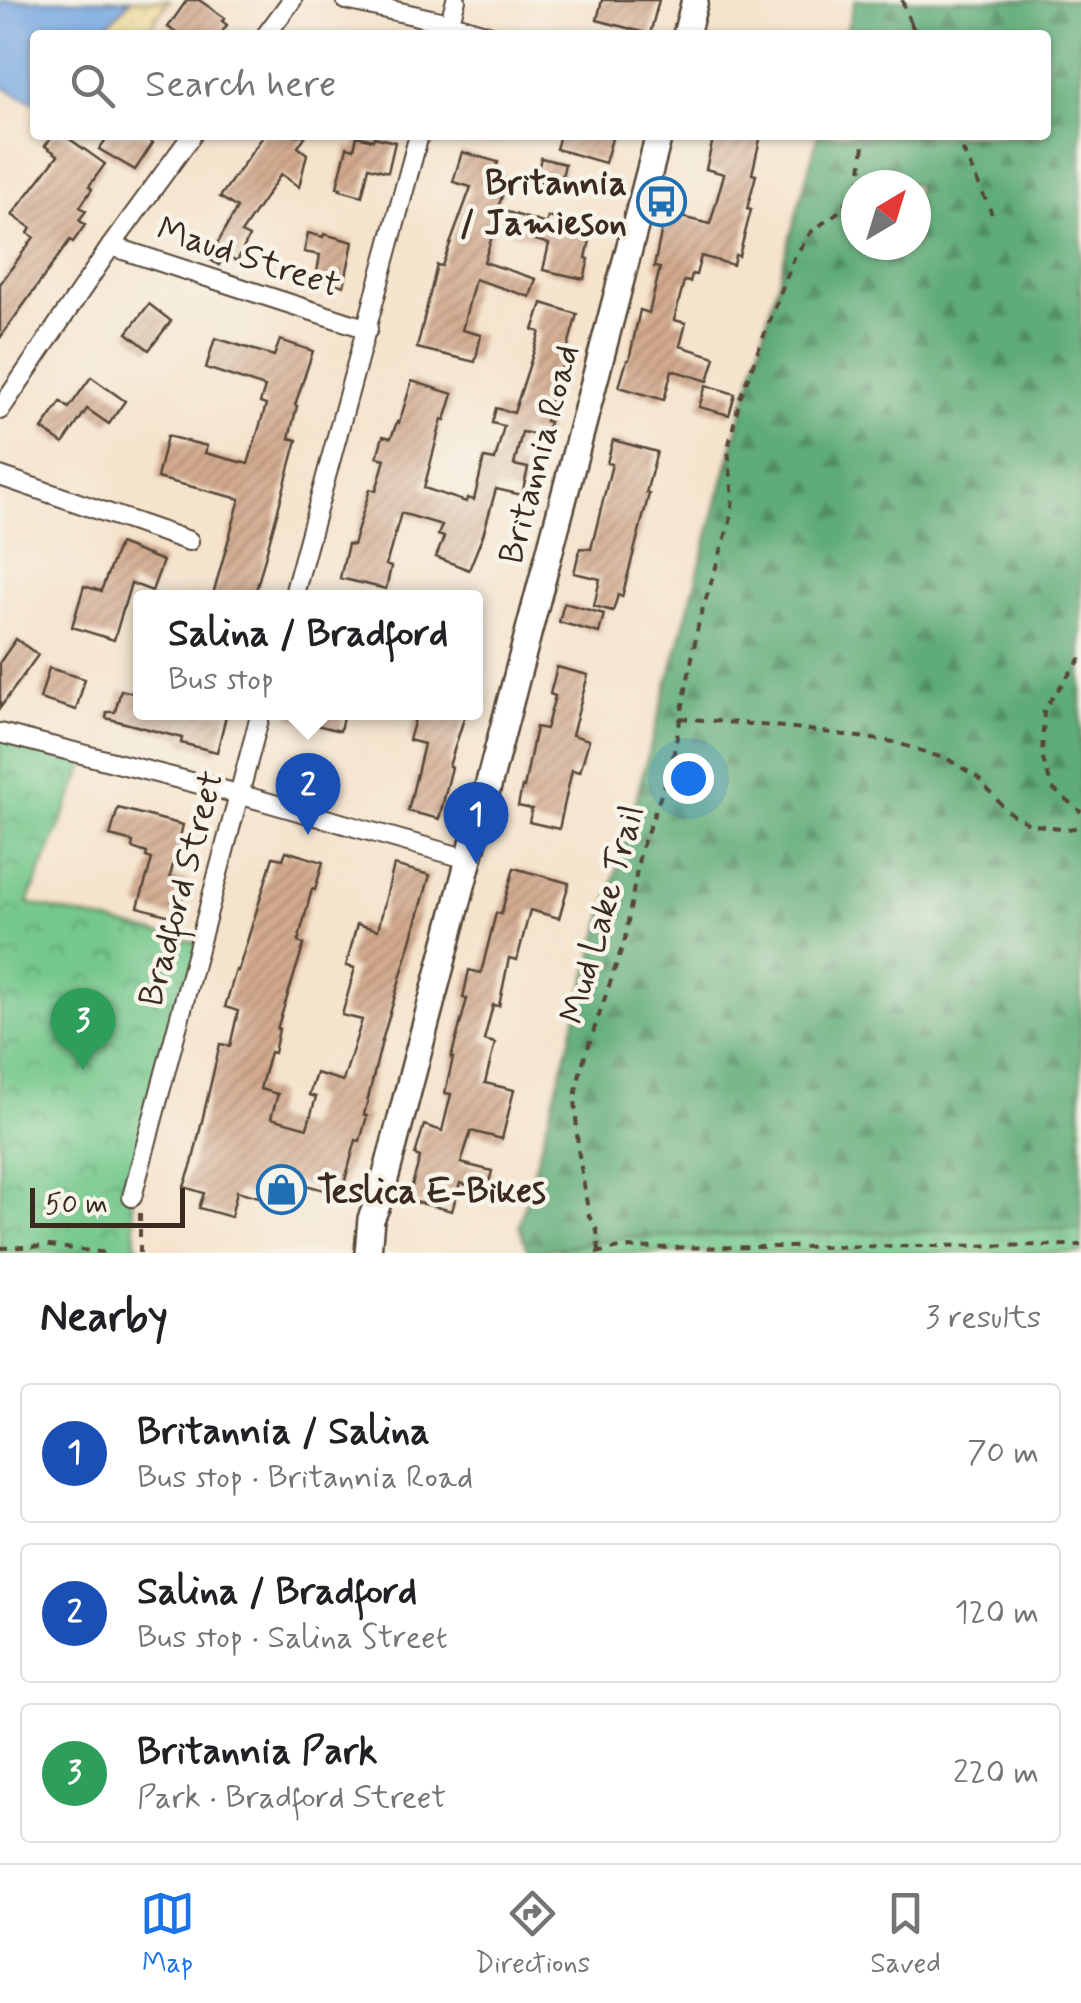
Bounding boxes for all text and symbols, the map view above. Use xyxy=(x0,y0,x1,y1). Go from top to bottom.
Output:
search box xyxy=(30,30,1051,140)
icon: search xyxy=(65,58,120,113)
text: Search here xyxy=(145,61,336,110)
place label: Britannia / Jamieson xyxy=(460,161,627,247)
north arrow xyxy=(841,170,931,260)
bus stop icon: Britannia / Jamieson xyxy=(636,176,688,228)
street label: Maud Street xyxy=(151,207,346,309)
street label: Britannia Road xyxy=(489,340,591,569)
popup xyxy=(133,590,483,720)
text: Salina / Bradford xyxy=(168,610,448,659)
text: Bus stop xyxy=(168,659,274,701)
pin: 2 xyxy=(276,752,340,835)
your location xyxy=(663,753,714,804)
street label: Bradford Street xyxy=(128,766,238,1012)
pin: 1 xyxy=(444,782,508,864)
street label: Mud Lake Trail xyxy=(550,800,656,1029)
pin: 3 xyxy=(51,988,116,1070)
shop icon: Teslica E-Bikes xyxy=(256,1164,308,1216)
place label: Teslica E-Bikes xyxy=(317,1169,546,1215)
scale bar xyxy=(30,1183,185,1228)
text: 50 m xyxy=(45,1187,108,1224)
text: Nearby xyxy=(40,1291,168,1346)
text: 3 results xyxy=(925,1297,1041,1339)
text: Britannia / Salina xyxy=(137,1408,430,1457)
text: 1 xyxy=(67,1432,82,1474)
text: 70 m xyxy=(967,1432,1039,1474)
text: Bus stop · Britannia Road xyxy=(137,1457,473,1499)
text: Salina / Bradford xyxy=(137,1568,417,1617)
text: 2 xyxy=(67,1592,82,1634)
text: 120 m xyxy=(954,1592,1039,1634)
text: Bus stop · Salina Street xyxy=(137,1617,448,1659)
text: Britannia Park xyxy=(137,1728,377,1777)
text: 3 xyxy=(67,1752,82,1794)
text: 220 m xyxy=(953,1752,1039,1794)
text: Park · Bradford Street xyxy=(137,1777,446,1819)
tab: Map xyxy=(140,1886,195,1983)
tab: Directions xyxy=(475,1886,590,1983)
tab: Saved xyxy=(870,1886,941,1983)

